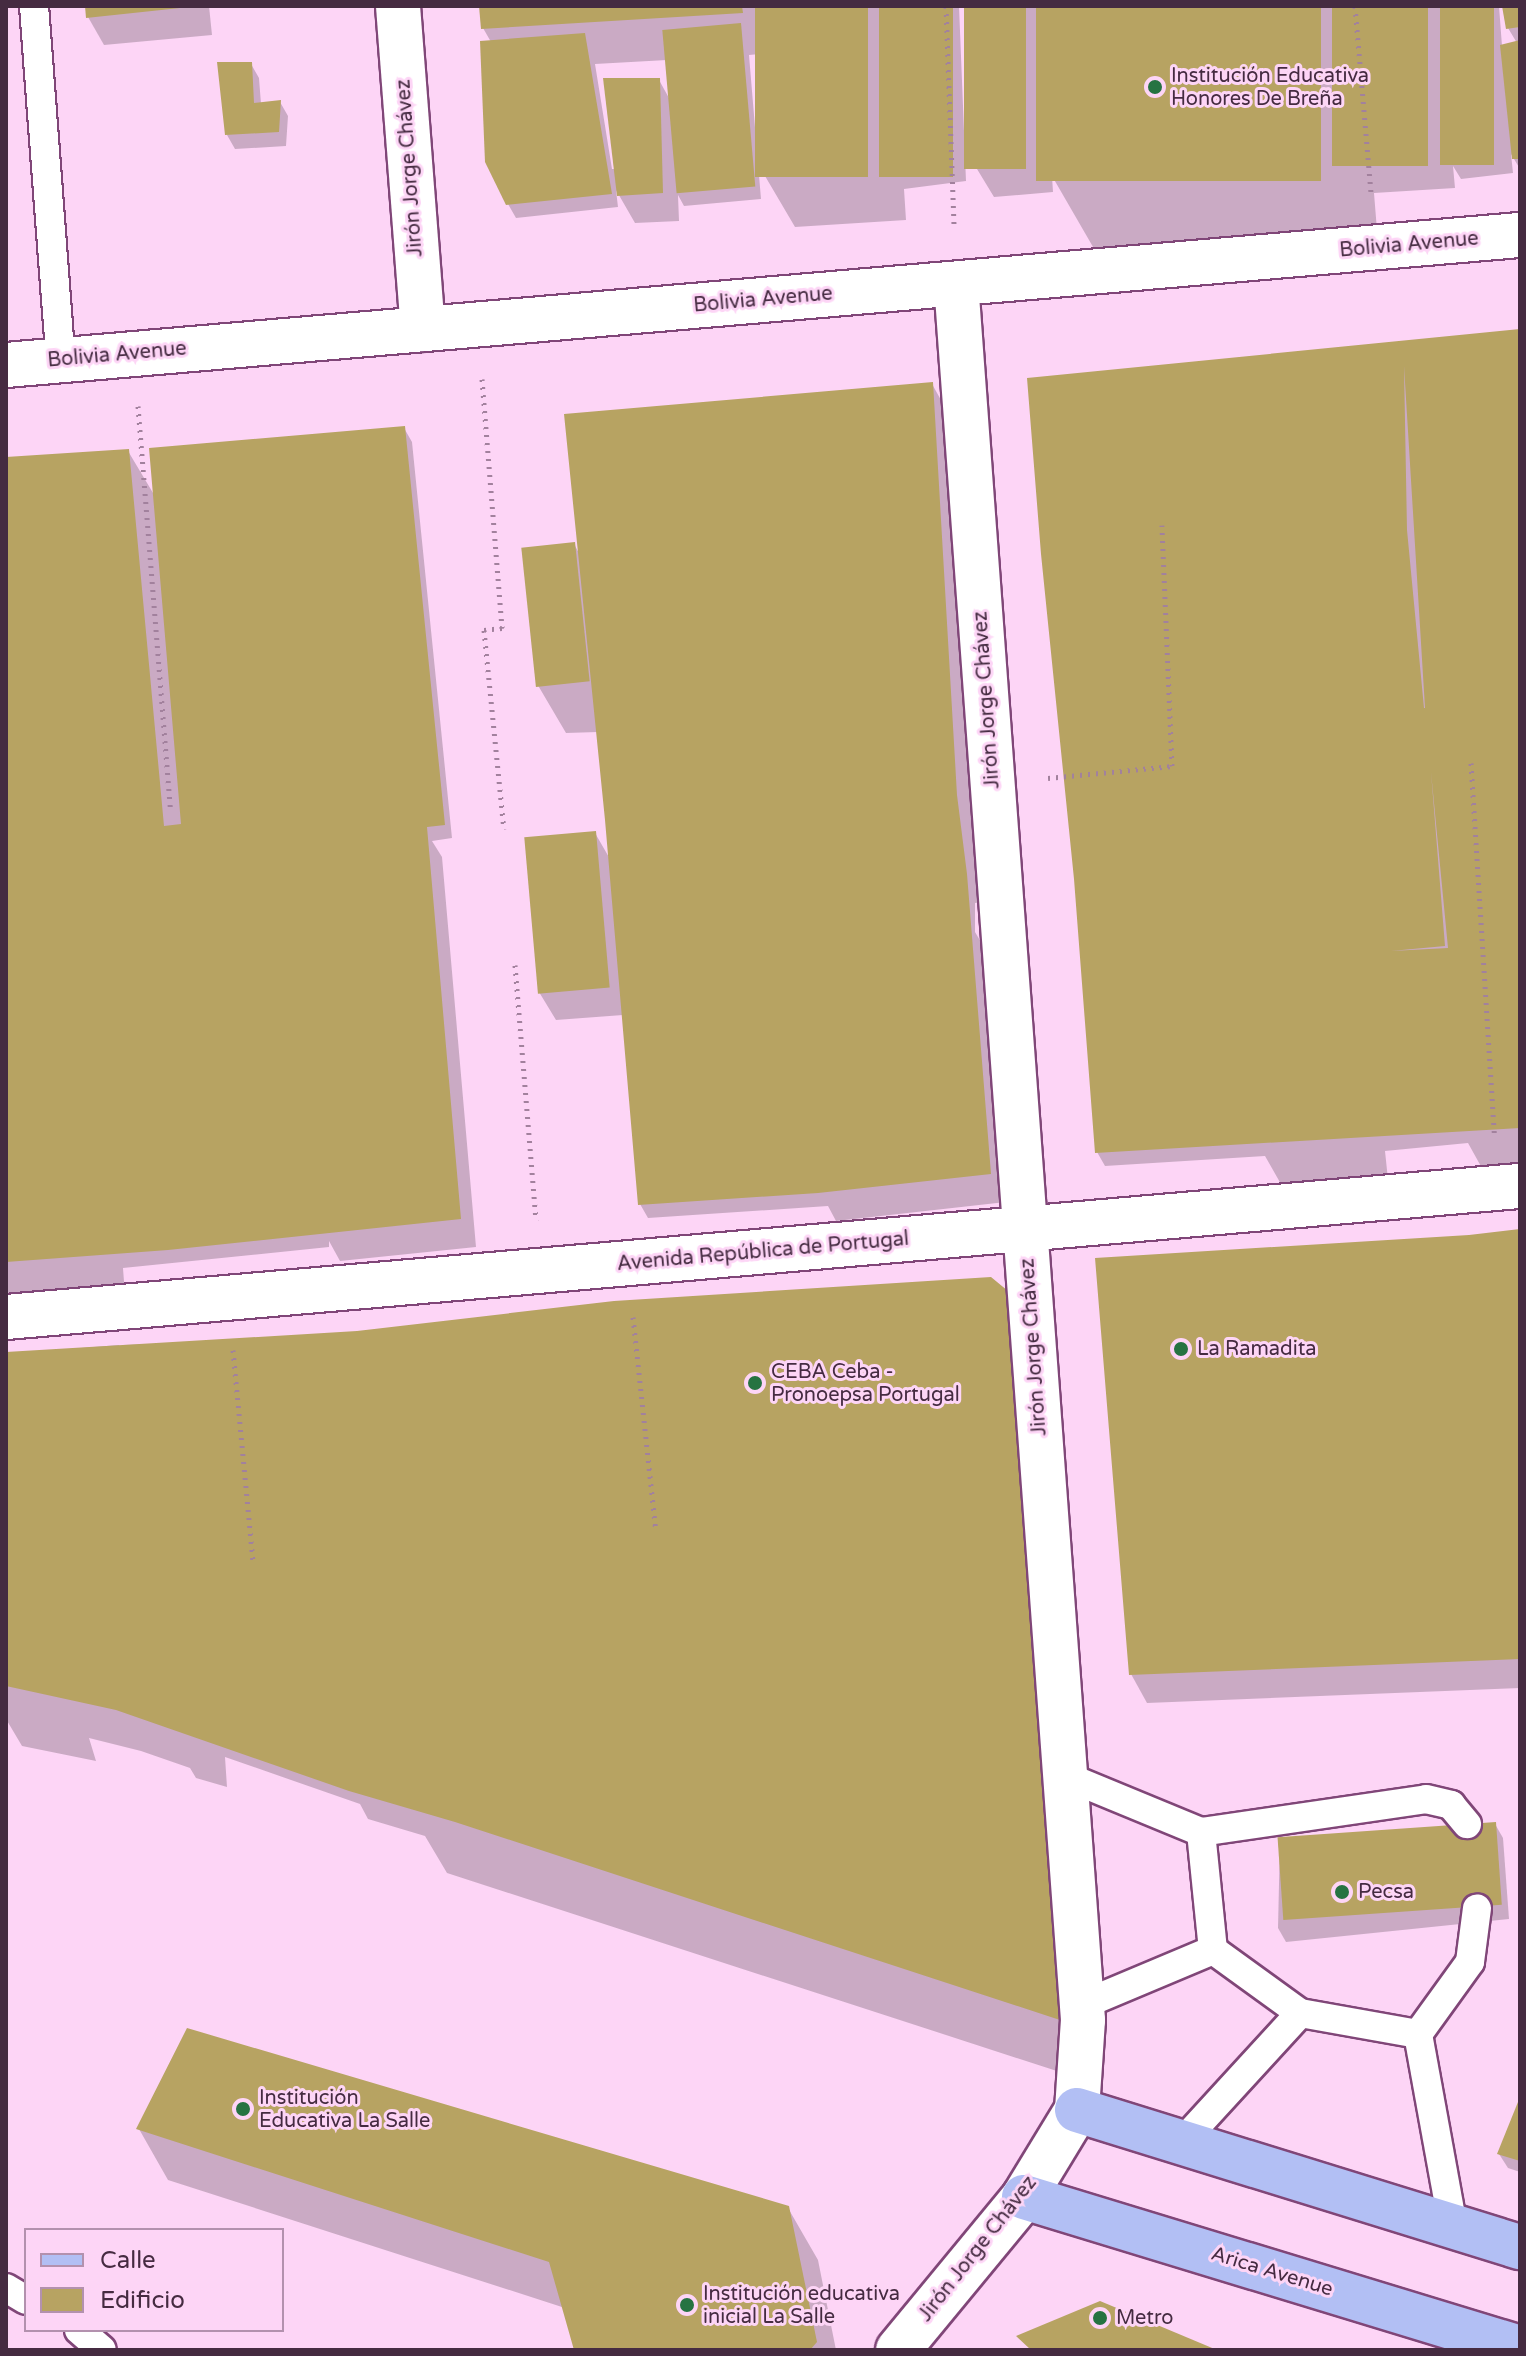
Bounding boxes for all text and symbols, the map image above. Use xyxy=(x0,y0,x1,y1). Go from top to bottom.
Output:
place label: Institución Educativa Honores De Breña xyxy=(1171,64,1369,111)
street label: Jirón Jorge Chávez xyxy=(392,78,428,258)
marker: Institución Educativa Honores De Breña xyxy=(1146,78,1164,96)
street label: Bolivia Avenue xyxy=(1338,227,1480,263)
street label: Bolivia Avenue xyxy=(692,282,834,318)
street label: Bolivia Avenue xyxy=(46,337,188,373)
street label: Jirón Jorge Chávez xyxy=(969,610,1005,790)
street label: Avenida República de Portugal xyxy=(616,1227,910,1277)
street label: Jirón Jorge Chávez xyxy=(1016,1257,1052,1437)
place label: La Ramadita xyxy=(1197,1337,1317,1361)
marker: La Ramadita xyxy=(1172,1340,1190,1358)
place label: CEBA Ceba - Pronoepsa Portugal xyxy=(771,1360,960,1407)
marker: CEBA Ceba - Pronoepsa Portugal xyxy=(746,1374,764,1392)
place label: Pecsa xyxy=(1358,1880,1414,1904)
marker: Pecsa xyxy=(1333,1883,1351,1901)
place label: Institución Educativa La Salle xyxy=(259,2086,430,2133)
marker: Institución Educativa La Salle xyxy=(234,2100,252,2118)
street label: Jirón Jorge Chávez xyxy=(914,2171,1042,2327)
legend xyxy=(24,2228,284,2332)
street label: Arica Avenue xyxy=(1208,2242,1336,2302)
text: Calle xyxy=(100,2246,156,2275)
place label: Institución educativa inicial La Salle xyxy=(703,2282,900,2329)
text: Edificio xyxy=(100,2286,185,2315)
marker: Institución educativa inicial La Salle xyxy=(678,2296,696,2314)
place label: Metro xyxy=(1116,2306,1174,2330)
marker: Metro xyxy=(1091,2309,1109,2327)

